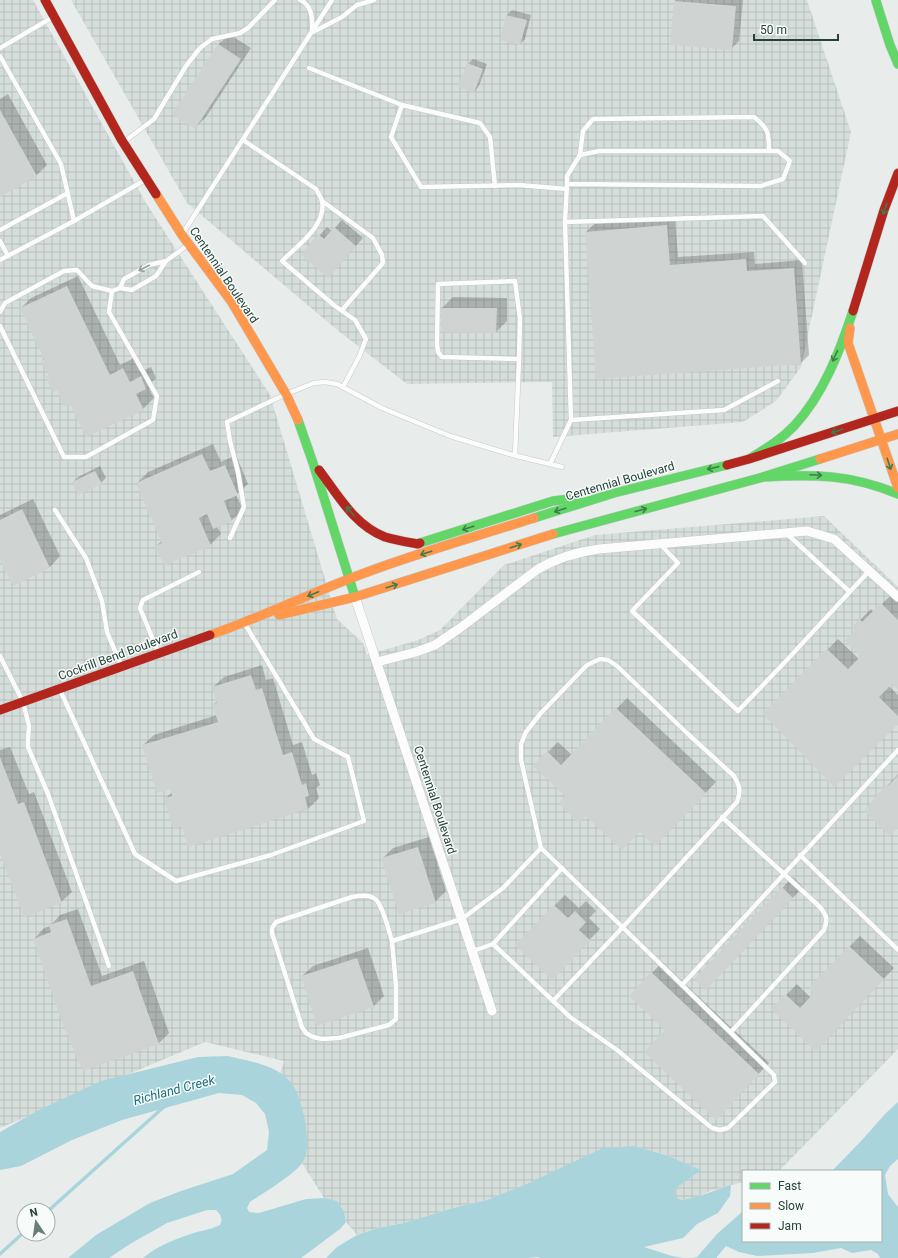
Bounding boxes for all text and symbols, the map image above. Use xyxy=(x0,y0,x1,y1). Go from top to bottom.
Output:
scale bar xyxy=(754,16,838,42)
text: 50 m xyxy=(760,23,787,37)
one-way arrow xyxy=(880,203,888,215)
street label: Centennial Boulevard xyxy=(187,224,261,326)
one-way arrow xyxy=(138,265,150,272)
one-way arrow xyxy=(831,349,838,361)
one-way arrow xyxy=(831,428,844,435)
one-way arrow xyxy=(886,457,893,470)
street label: Centennial Boulevard xyxy=(564,459,676,503)
one-way arrow xyxy=(707,465,720,472)
one-way arrow xyxy=(809,472,822,479)
one-way arrow xyxy=(345,506,354,516)
one-way arrow xyxy=(634,506,647,513)
one-way arrow xyxy=(554,507,567,514)
one-way arrow xyxy=(462,525,474,533)
one-way arrow xyxy=(509,542,522,549)
one-way arrow xyxy=(421,549,433,557)
one-way arrow xyxy=(385,582,398,589)
one-way arrow xyxy=(308,591,320,598)
street label: Cockrill Bend Boulevard xyxy=(56,627,180,683)
street label: Centennial Boulevard xyxy=(411,744,459,856)
water label: Richland Creek xyxy=(132,1072,217,1108)
legend xyxy=(742,1170,882,1242)
text: Fast xyxy=(778,1179,801,1193)
text: Slow xyxy=(778,1199,804,1213)
north arrow xyxy=(16,1202,56,1242)
text: N xyxy=(29,1205,39,1220)
text: Jam xyxy=(778,1219,802,1233)

